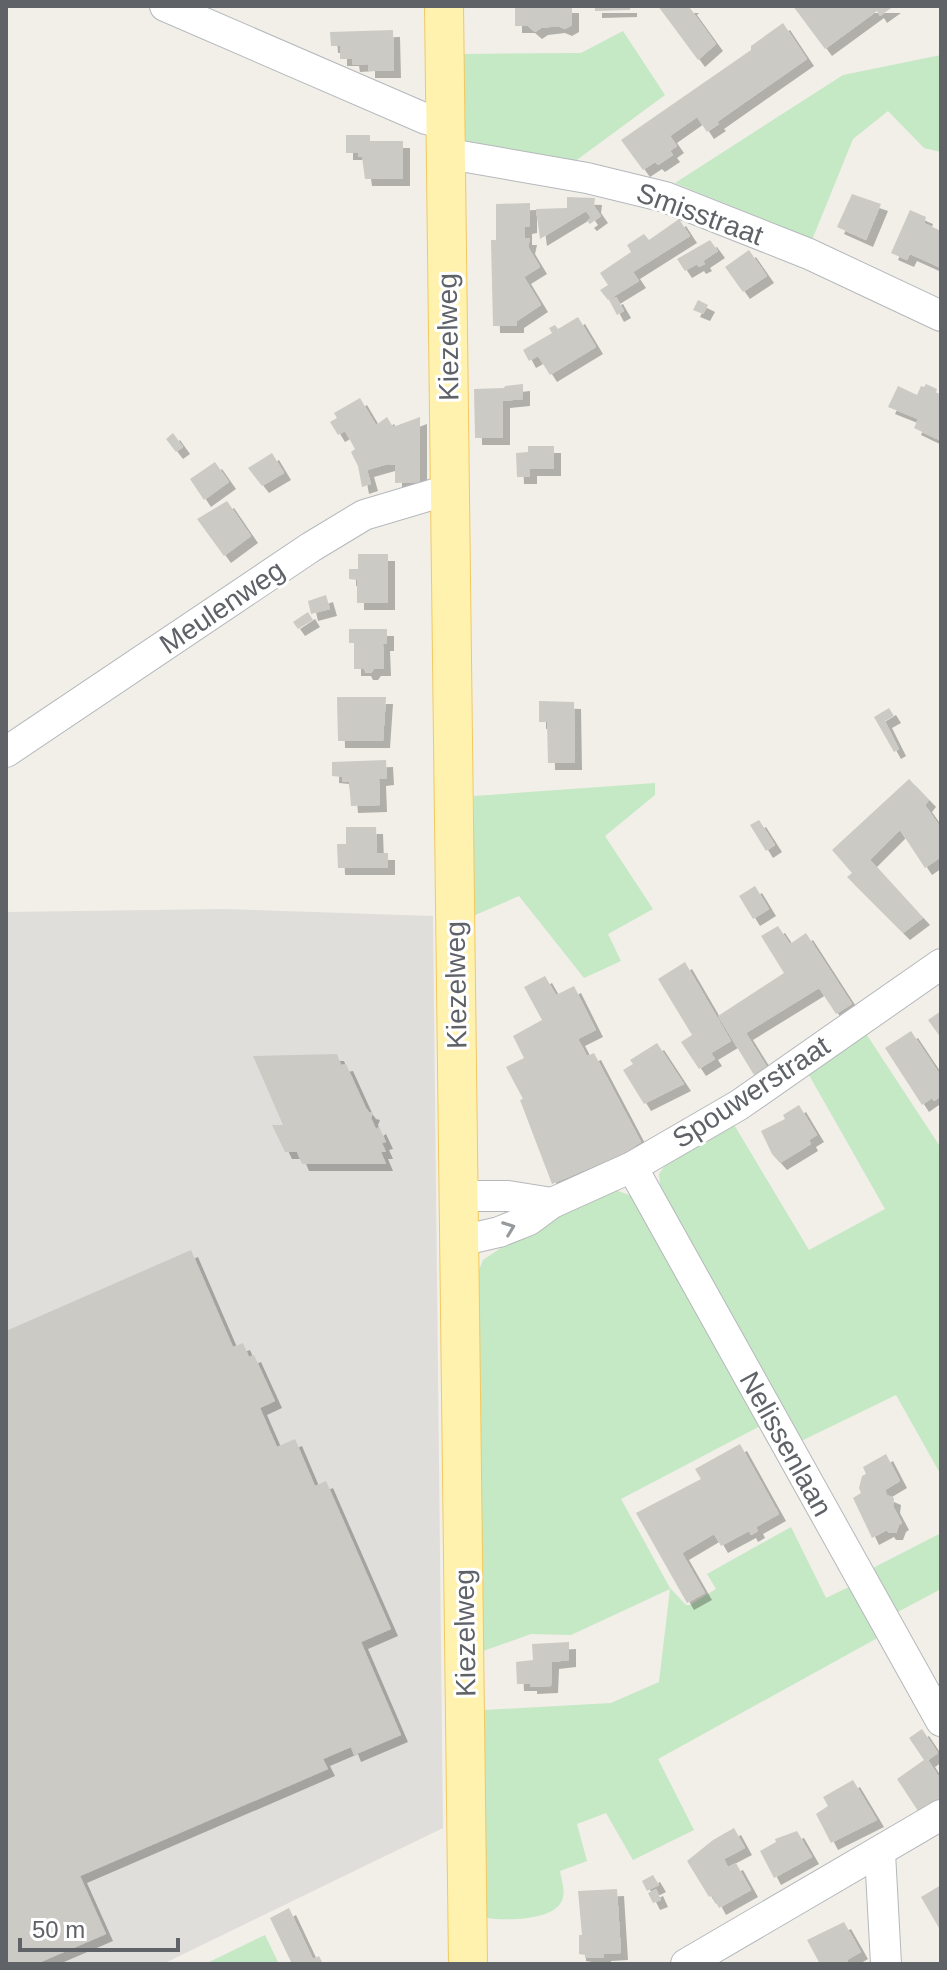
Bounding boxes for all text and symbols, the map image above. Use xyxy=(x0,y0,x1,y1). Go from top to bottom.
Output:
street label: Smisstraat xyxy=(633,177,768,251)
street label: Kiezelweg xyxy=(431,273,465,401)
street label: Meulenweg xyxy=(154,554,290,660)
street label: Kiezelweg xyxy=(439,921,473,1049)
street label: Spouwerstraat xyxy=(667,1030,835,1154)
one-way arrow xyxy=(501,1221,515,1238)
street label: Nelissenlaan xyxy=(734,1366,838,1522)
street label: Kiezelweg xyxy=(448,1569,482,1697)
scale bar xyxy=(20,1902,178,1952)
text: 50 m xyxy=(32,1916,85,1943)

